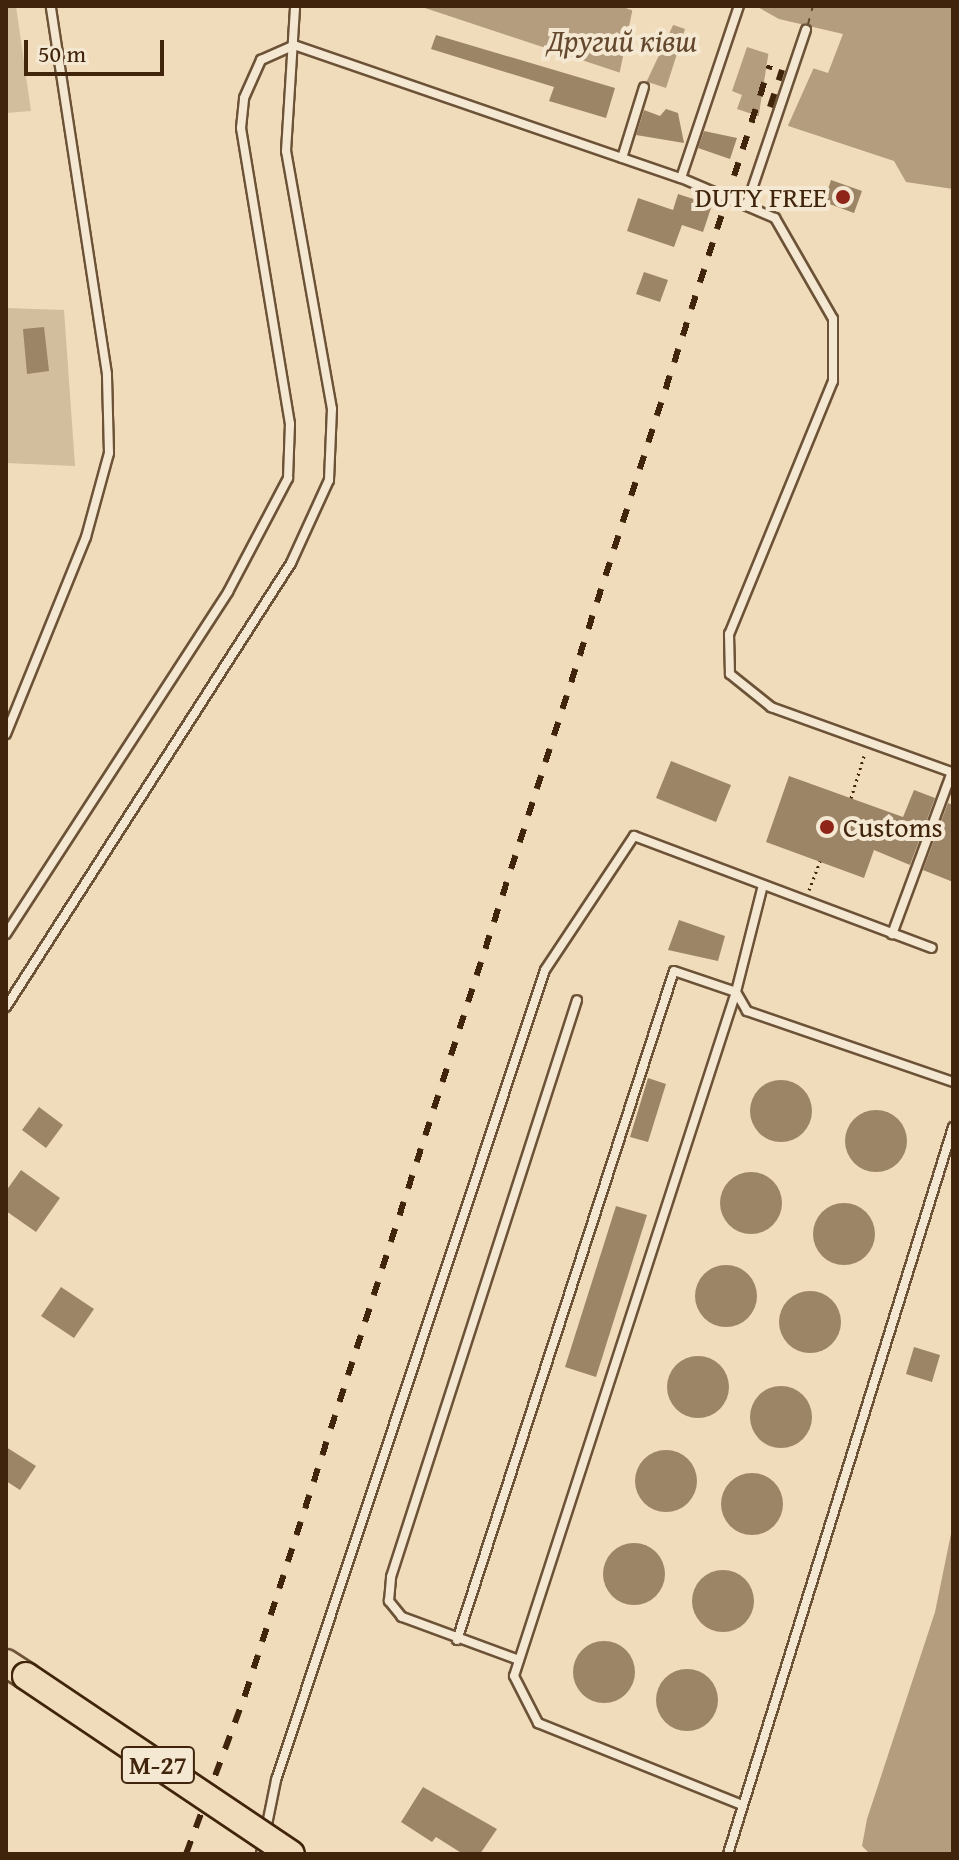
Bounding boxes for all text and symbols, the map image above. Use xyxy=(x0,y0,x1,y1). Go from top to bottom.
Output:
water label: Другий ківш xyxy=(547,22,697,58)
scale bar xyxy=(28,24,168,74)
text: 50 m xyxy=(38,36,86,71)
place label: DUTY FREE xyxy=(695,180,827,214)
marker: DUTY FREE xyxy=(834,188,852,206)
place label: Customs xyxy=(843,810,943,844)
marker: Customs xyxy=(818,818,836,836)
road number: М-27 xyxy=(120,1743,196,1787)

